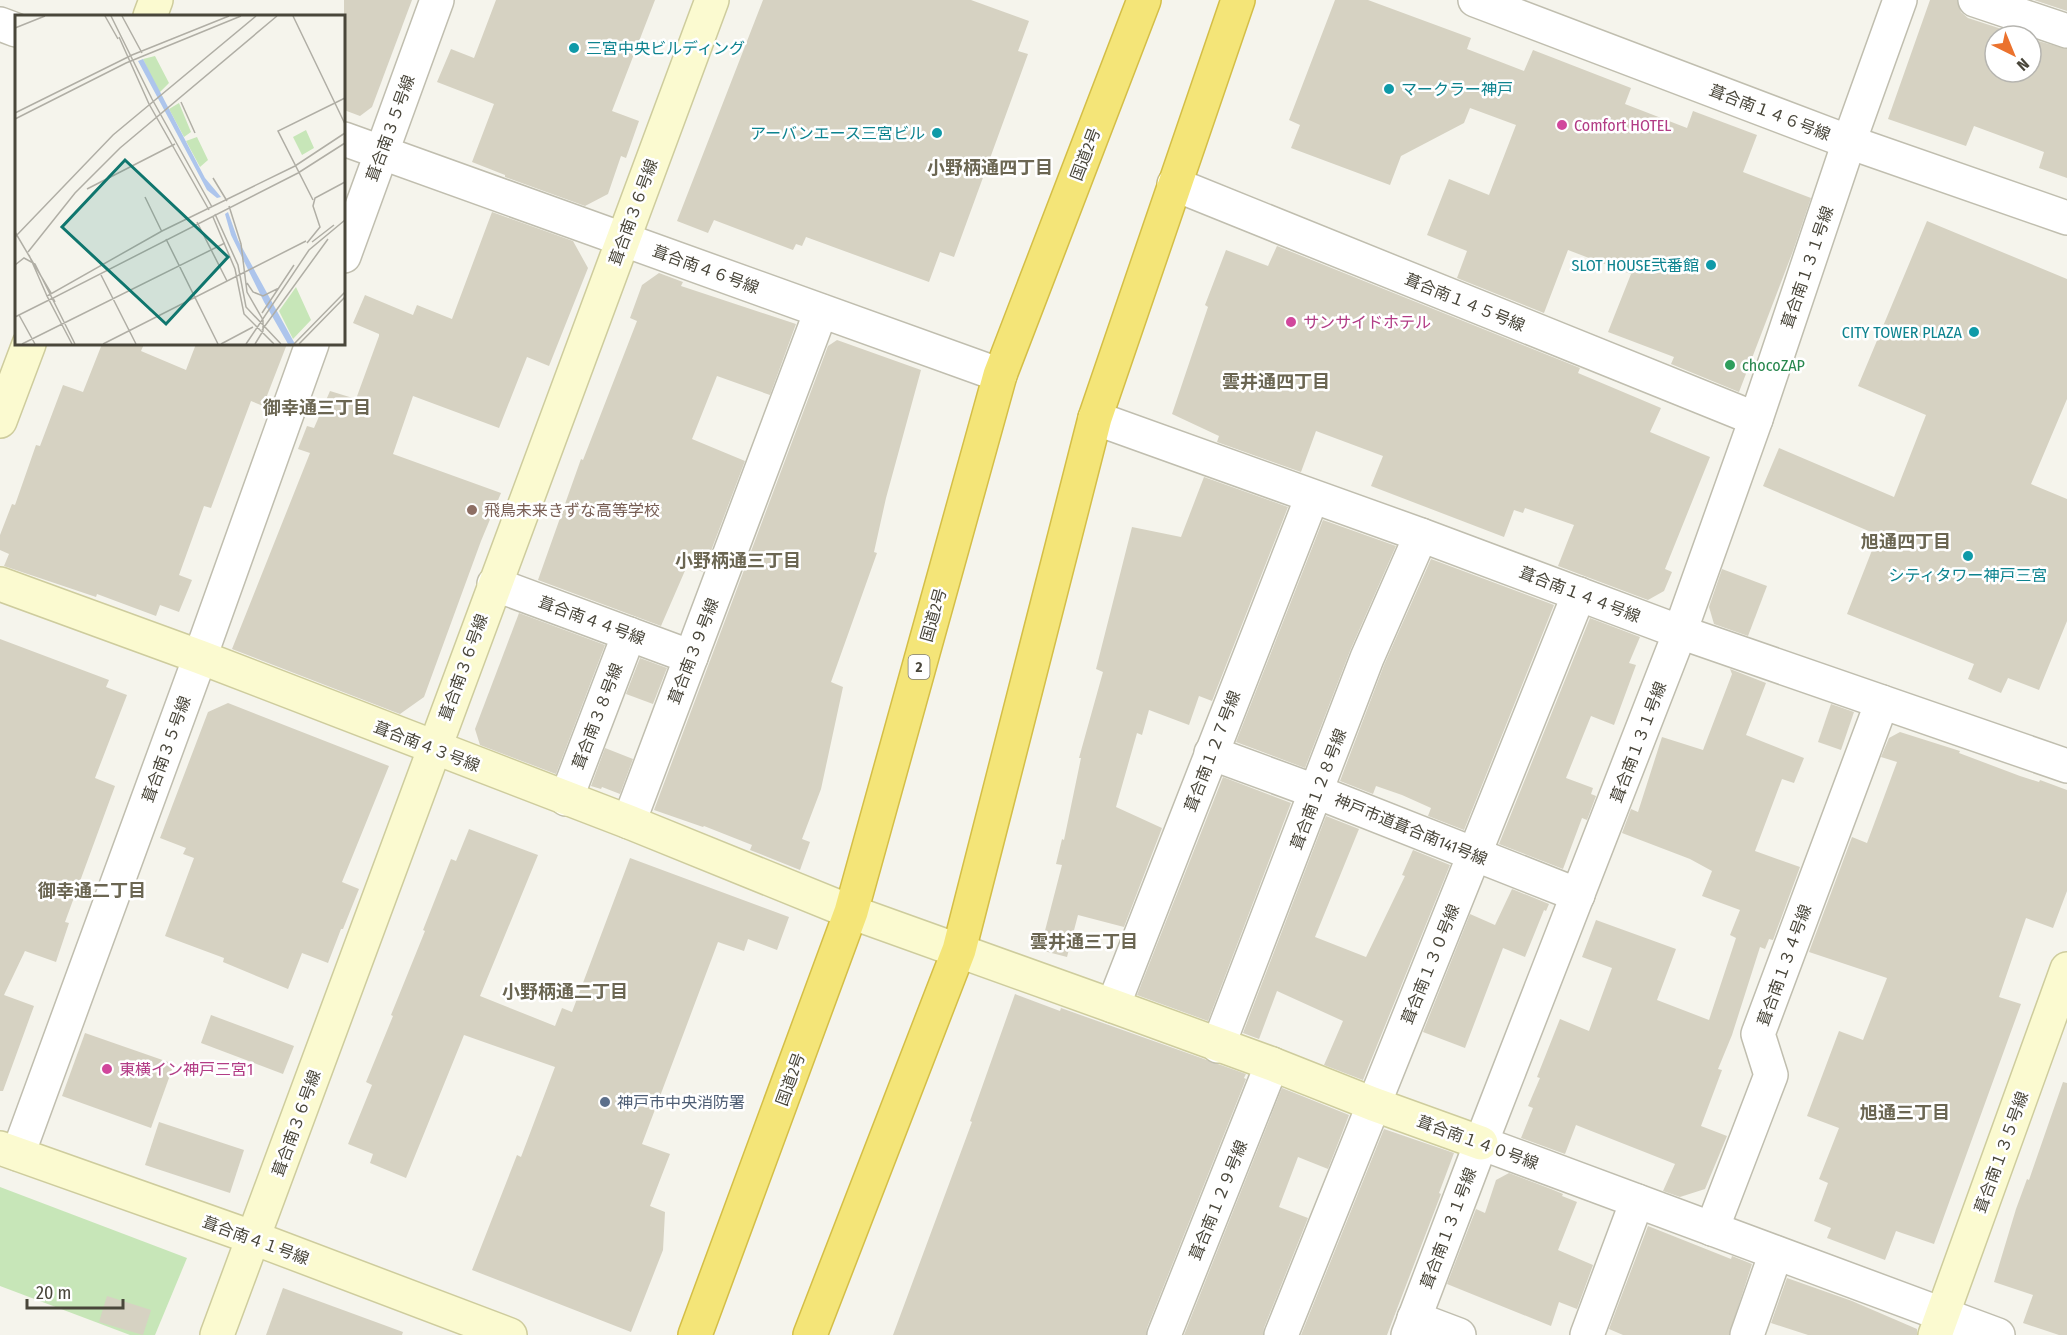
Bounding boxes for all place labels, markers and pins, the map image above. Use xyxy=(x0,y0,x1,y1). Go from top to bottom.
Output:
place label: 三宮中央ビルディング xyxy=(586,39,745,58)
marker: 三宮中央ビルディング xyxy=(567,41,581,55)
place label: マークラー神戸 xyxy=(1401,80,1513,99)
marker: マークラー神戸 xyxy=(1382,82,1396,96)
place label: Comfort HOTEL xyxy=(1574,116,1671,135)
marker: Comfort HOTEL xyxy=(1555,118,1569,132)
place label: アーバンエース三宮ビル xyxy=(750,124,925,143)
marker: アーバンエース三宮ビル xyxy=(930,126,944,140)
place label: SLOT HOUSE弐番館 xyxy=(1572,256,1699,275)
marker: SLOT HOUSE弐番館 xyxy=(1704,258,1718,272)
place label: サンサイドホテル xyxy=(1303,313,1431,332)
marker: サンサイドホテル xyxy=(1284,315,1298,329)
place label: CITY TOWER PLAZA xyxy=(1842,323,1963,342)
marker: CITY TOWER PLAZA xyxy=(1967,325,1981,339)
place label: chocoZAP xyxy=(1742,356,1805,375)
marker: chocoZAP xyxy=(1723,358,1737,372)
place label: 飛鳥未来きずな高等学校 xyxy=(484,501,660,520)
marker: 飛鳥未来きずな高等学校 xyxy=(465,503,479,517)
marker: シティタワー神戸三宮 xyxy=(1961,549,1975,563)
place label: シティタワー神戸三宮 xyxy=(1888,566,2048,585)
place label: 東横イン神戸三宮1 xyxy=(119,1060,253,1079)
marker: 東横イン神戸三宮1 xyxy=(100,1062,114,1076)
place label: 神戸市中央消防署 xyxy=(617,1093,745,1112)
marker: 神戸市中央消防署 xyxy=(598,1095,612,1109)

